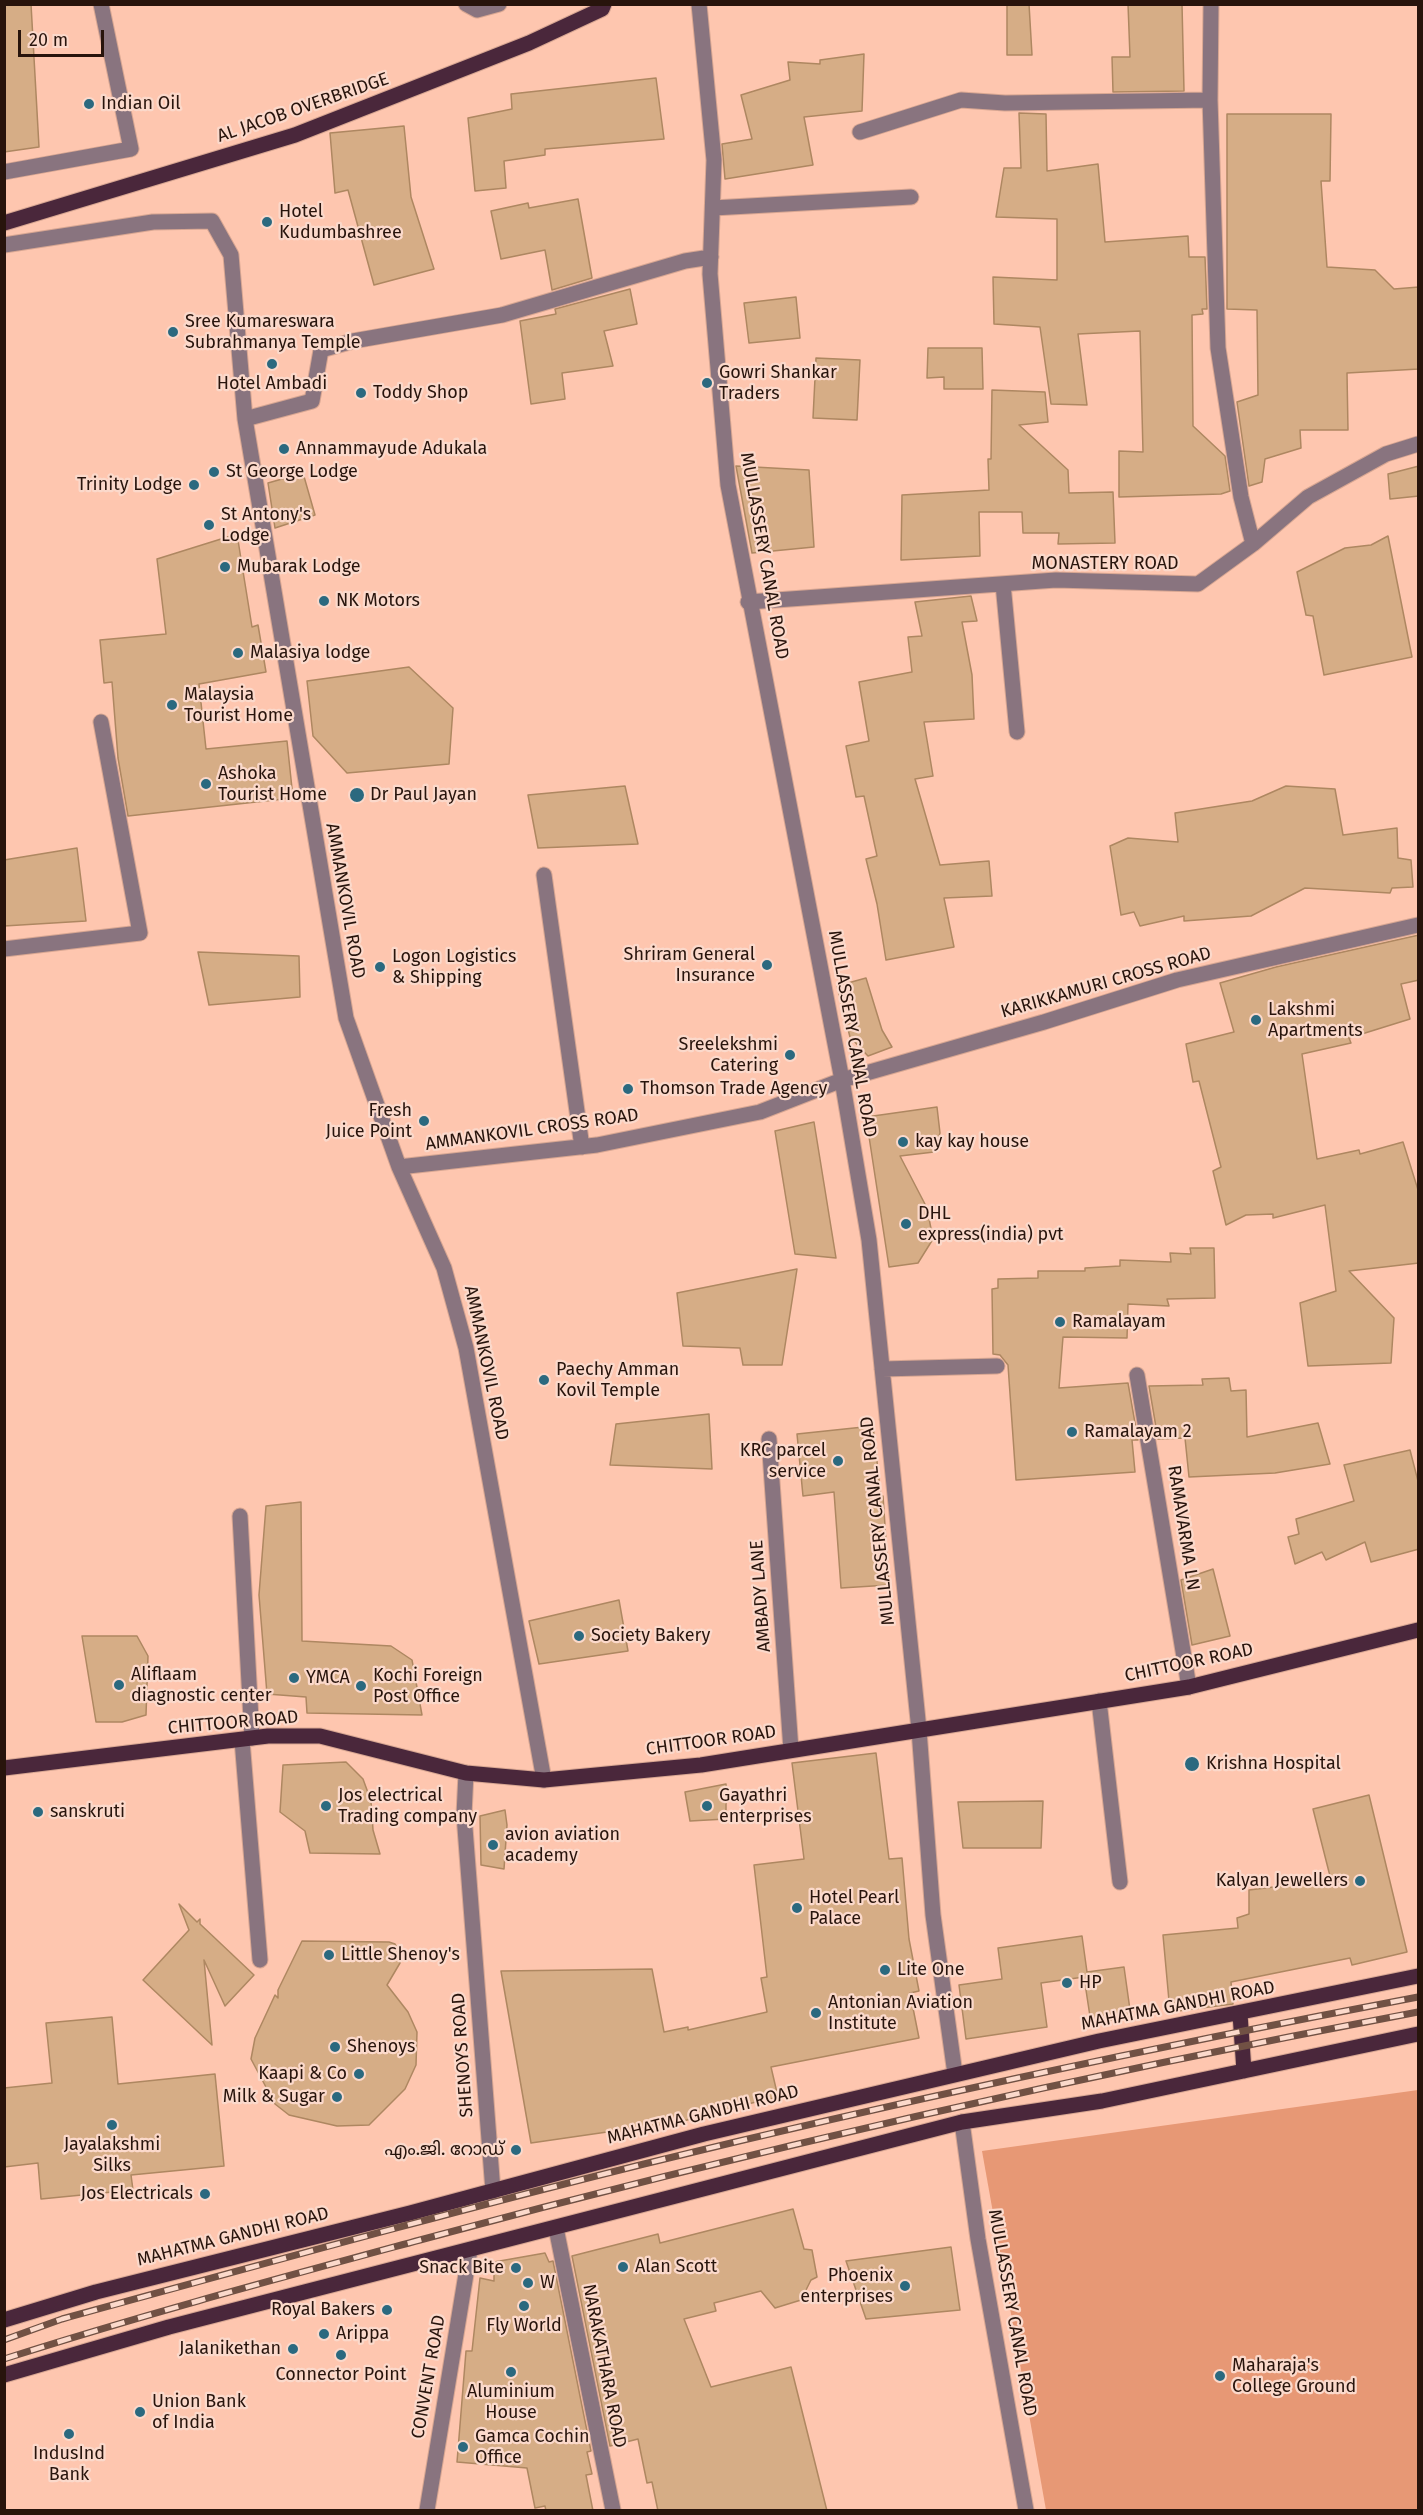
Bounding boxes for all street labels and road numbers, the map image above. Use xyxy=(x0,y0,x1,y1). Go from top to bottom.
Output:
street label: AL JACOB OVERBRIDGE xyxy=(214,68,392,148)
street label: MULLASSERY CANAL ROAD xyxy=(735,451,793,661)
street label: MONASTERY ROAD xyxy=(1031,553,1179,575)
street label: AMMANKOVIL ROAD xyxy=(321,822,369,980)
street label: MULLASSERY CANAL ROAD xyxy=(823,929,881,1139)
street label: KARIKKAMURI CROSS ROAD xyxy=(998,943,1214,1023)
street label: AMMANKOVIL CROSS ROAD xyxy=(424,1104,640,1156)
street label: AMMANKOVIL ROAD xyxy=(459,1284,513,1442)
street label: MULLASSERY CANAL ROAD xyxy=(856,1415,900,1627)
street label: RAMAVARMA LN xyxy=(1162,1464,1204,1592)
street label: AMBADY LANE xyxy=(746,1539,776,1653)
street label: CHITTOOR ROAD xyxy=(1123,1639,1255,1687)
street label: CHITTOOR ROAD xyxy=(167,1707,299,1739)
street label: CHITTOOR ROAD xyxy=(645,1721,777,1761)
street label: MAHATMA GANDHI ROAD xyxy=(1079,1977,1277,2035)
street label: SHENOYS ROAD xyxy=(448,1992,478,2118)
street label: MAHATMA GANDHI ROAD xyxy=(605,2081,801,2149)
street label: MAHATMA GANDHI ROAD xyxy=(135,2203,331,2271)
street label: MULLASSERY CANAL ROAD xyxy=(983,2208,1041,2418)
street label: NARAKATHARA ROAD xyxy=(578,2282,630,2450)
street label: CONVENT ROAD xyxy=(407,2313,451,2441)

